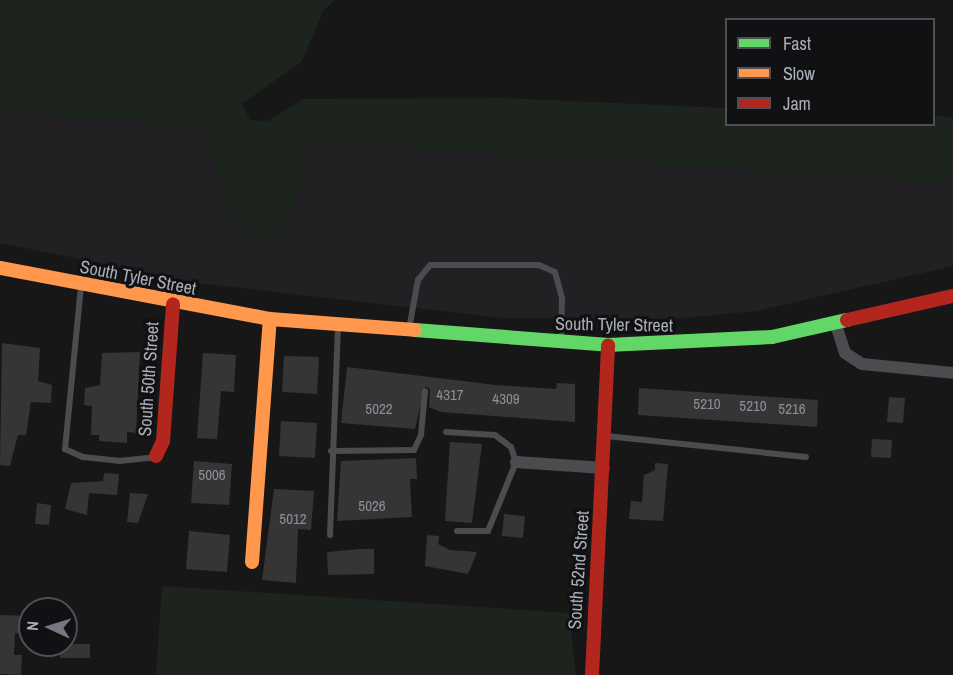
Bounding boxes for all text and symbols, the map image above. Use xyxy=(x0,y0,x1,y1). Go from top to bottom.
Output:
legend xyxy=(725,18,935,126)
text: Fast xyxy=(783,31,811,56)
text: Slow xyxy=(783,61,815,86)
text: Jam xyxy=(783,91,811,116)
street label: South Tyler Street xyxy=(78,256,198,300)
street label: South Tyler Street xyxy=(555,313,673,337)
street label: South 50th Street xyxy=(134,321,164,437)
house number: 4317 xyxy=(436,386,464,404)
house number: 4309 xyxy=(492,390,520,408)
house number: 5210 xyxy=(693,395,721,413)
house number: 5210 xyxy=(739,397,767,415)
house number: 5022 xyxy=(365,400,393,418)
house number: 5216 xyxy=(778,400,806,418)
house number: 5006 xyxy=(198,466,226,484)
house number: 5026 xyxy=(358,497,386,515)
house number: 5012 xyxy=(279,510,307,528)
street label: South 52nd Street xyxy=(564,510,594,630)
north arrow xyxy=(18,597,78,657)
text: N xyxy=(21,620,43,631)

